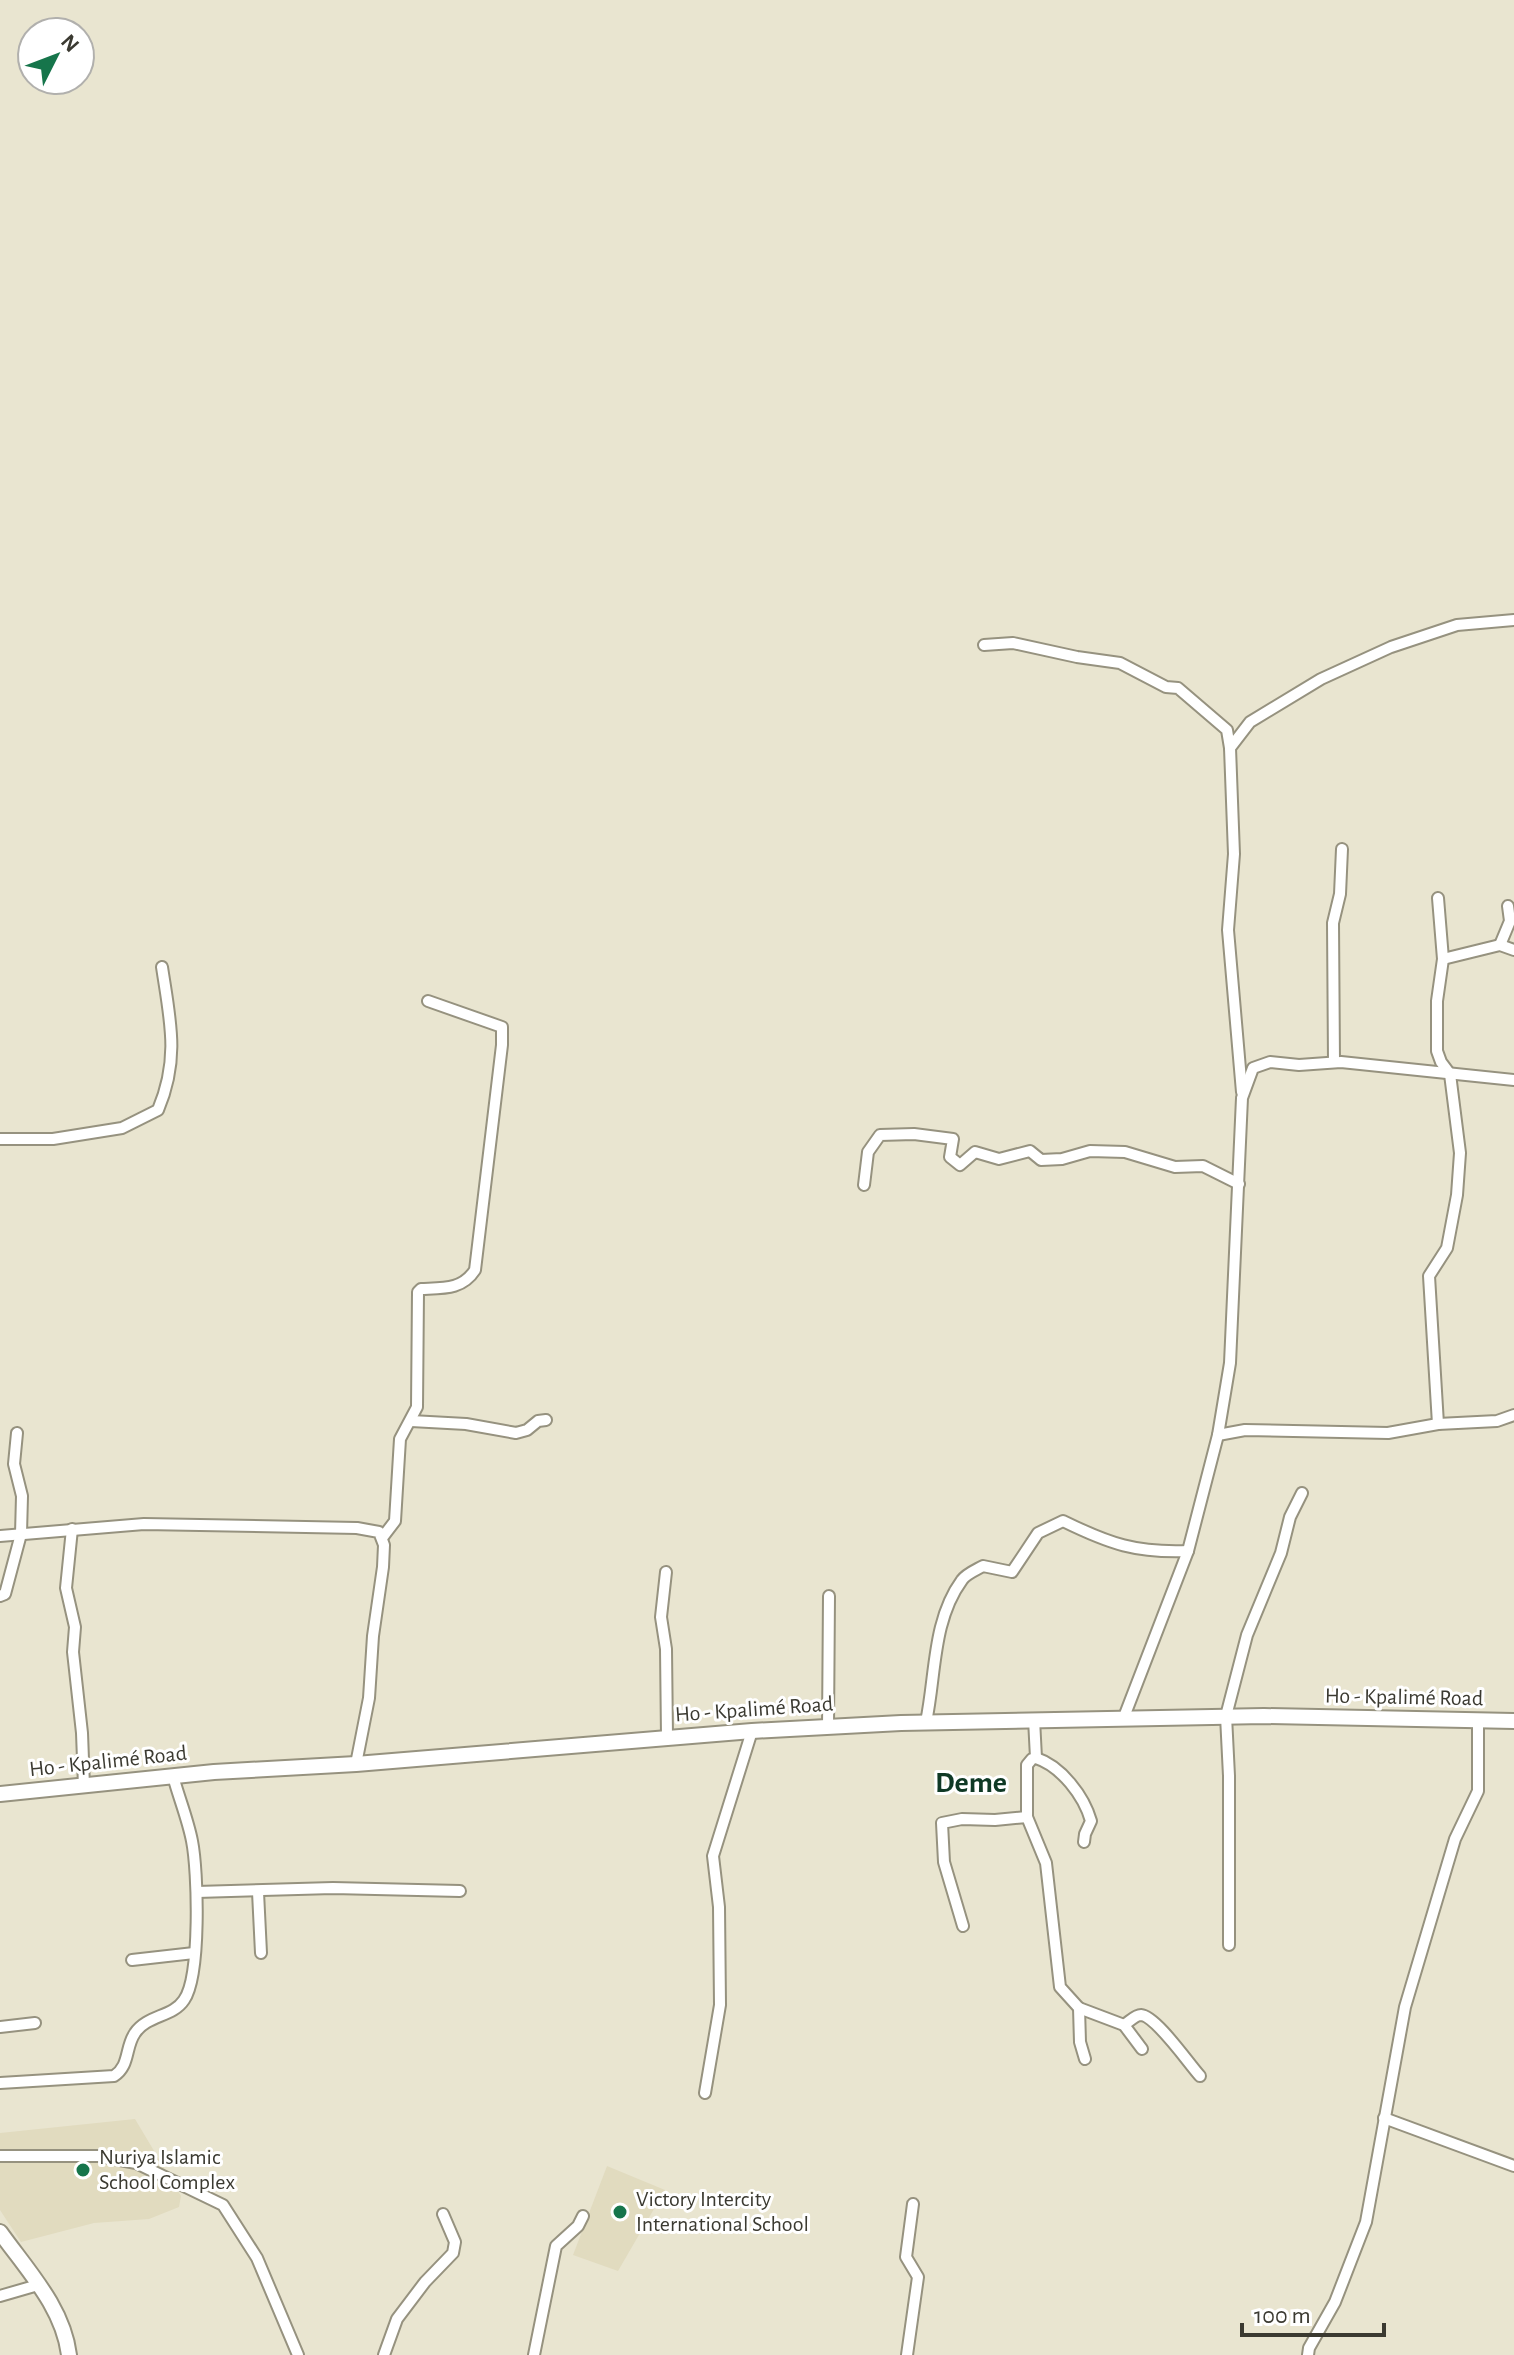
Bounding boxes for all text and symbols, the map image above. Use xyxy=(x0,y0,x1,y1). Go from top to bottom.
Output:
north arrow xyxy=(16,16,96,96)
text: N xyxy=(57,30,83,56)
street label: Ho - Kpalimé Road xyxy=(1325,1685,1483,1709)
street label: Ho - Kpalimé Road xyxy=(674,1693,834,1725)
street label: Ho - Kpalimé Road xyxy=(28,1742,188,1780)
district label: Deme xyxy=(935,1768,1007,1798)
place label: Nuriya Islamic School Complex xyxy=(99,2146,235,2193)
marker: Nuriya Islamic School Complex xyxy=(74,2161,92,2179)
place label: Victory Intercity International School xyxy=(636,2188,809,2235)
marker: Victory Intercity International School xyxy=(611,2203,629,2221)
scale bar xyxy=(1242,2287,1384,2337)
text: 100 m xyxy=(1254,2304,1311,2328)

